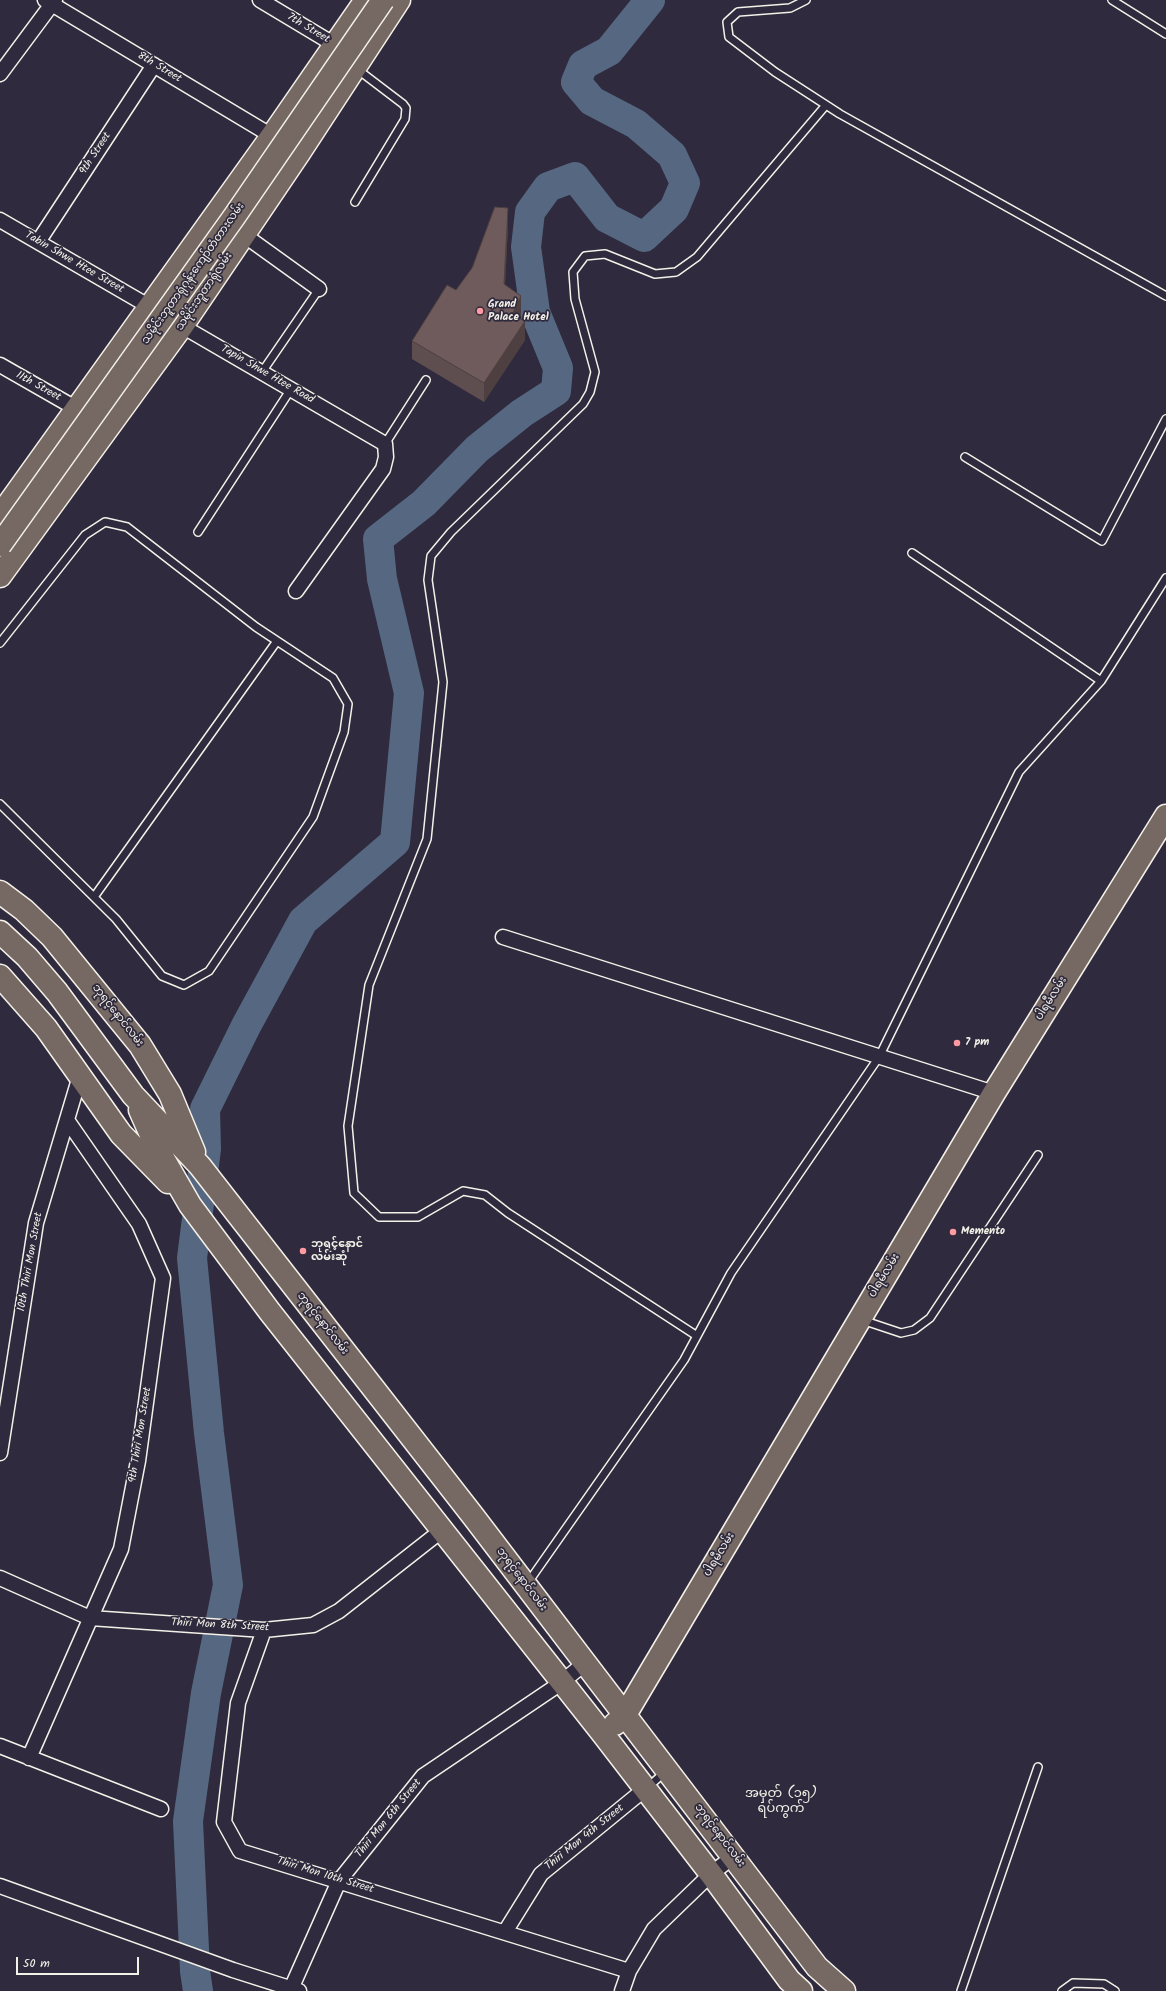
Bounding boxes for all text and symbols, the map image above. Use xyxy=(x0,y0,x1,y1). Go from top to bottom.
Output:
street label: 7th Street xyxy=(284,11,332,47)
street label: 8th Street xyxy=(135,50,183,86)
street label: 9th Street xyxy=(77,130,115,178)
street label: သမိုင်းဘူတာရုံဂုန်းကျော်တံတားလမ်း xyxy=(140,201,248,347)
street label: Tabin Shwe Htee Street xyxy=(22,229,126,297)
street label: သမိုင်းဘူတာရုံလမ်း xyxy=(174,250,236,334)
place label: Grand Palace Hotel xyxy=(488,298,549,324)
marker: Grand Palace Hotel xyxy=(475,306,485,316)
street label: Tapin Shwe Htee Road xyxy=(218,343,316,407)
street label: 11th Street xyxy=(13,369,63,405)
street label: ပါရမီလမ်း xyxy=(1033,975,1071,1023)
street label: ဘုရင့်နောင်လမ်း xyxy=(88,982,146,1050)
place label: 7 pm xyxy=(965,1036,989,1050)
marker: 7 pm xyxy=(952,1038,962,1048)
street label: 10th Thiri Mon Street xyxy=(16,1211,46,1313)
place label: Memento xyxy=(961,1225,1005,1239)
marker: Memento xyxy=(948,1227,958,1237)
place label: ဘုရင့်နောင် လမ်းဆုံ xyxy=(311,1238,363,1264)
marker: ဘုရင့်နောင် လမ်းဆုံ xyxy=(298,1246,308,1256)
street label: ပါရမီလမ်း xyxy=(867,1252,903,1300)
street label: ဘုရင့်နောင်လမ်း xyxy=(293,1290,351,1358)
street label: 9th Thiri Mon Street xyxy=(127,1386,155,1484)
street label: ပါရမီလမ်း xyxy=(702,1531,738,1579)
street label: ဘုရင့်နောင်လမ်း xyxy=(493,1546,549,1614)
street label: Thiri Mon 8th Street xyxy=(171,1617,269,1635)
street label: Thiri Mon 6th Street xyxy=(353,1777,425,1861)
district label: အမှတ် (၁၅) ရပ်ကွက် xyxy=(745,1787,817,1818)
street label: Thiri Mon 4th Street xyxy=(543,1802,627,1874)
street label: ဘုရင့်နောင်လမ်း xyxy=(691,1802,747,1870)
street label: Thiri Mon 10th Street xyxy=(275,1855,375,1897)
scale bar xyxy=(18,1949,141,1975)
text: 50 m xyxy=(23,1954,50,1973)

